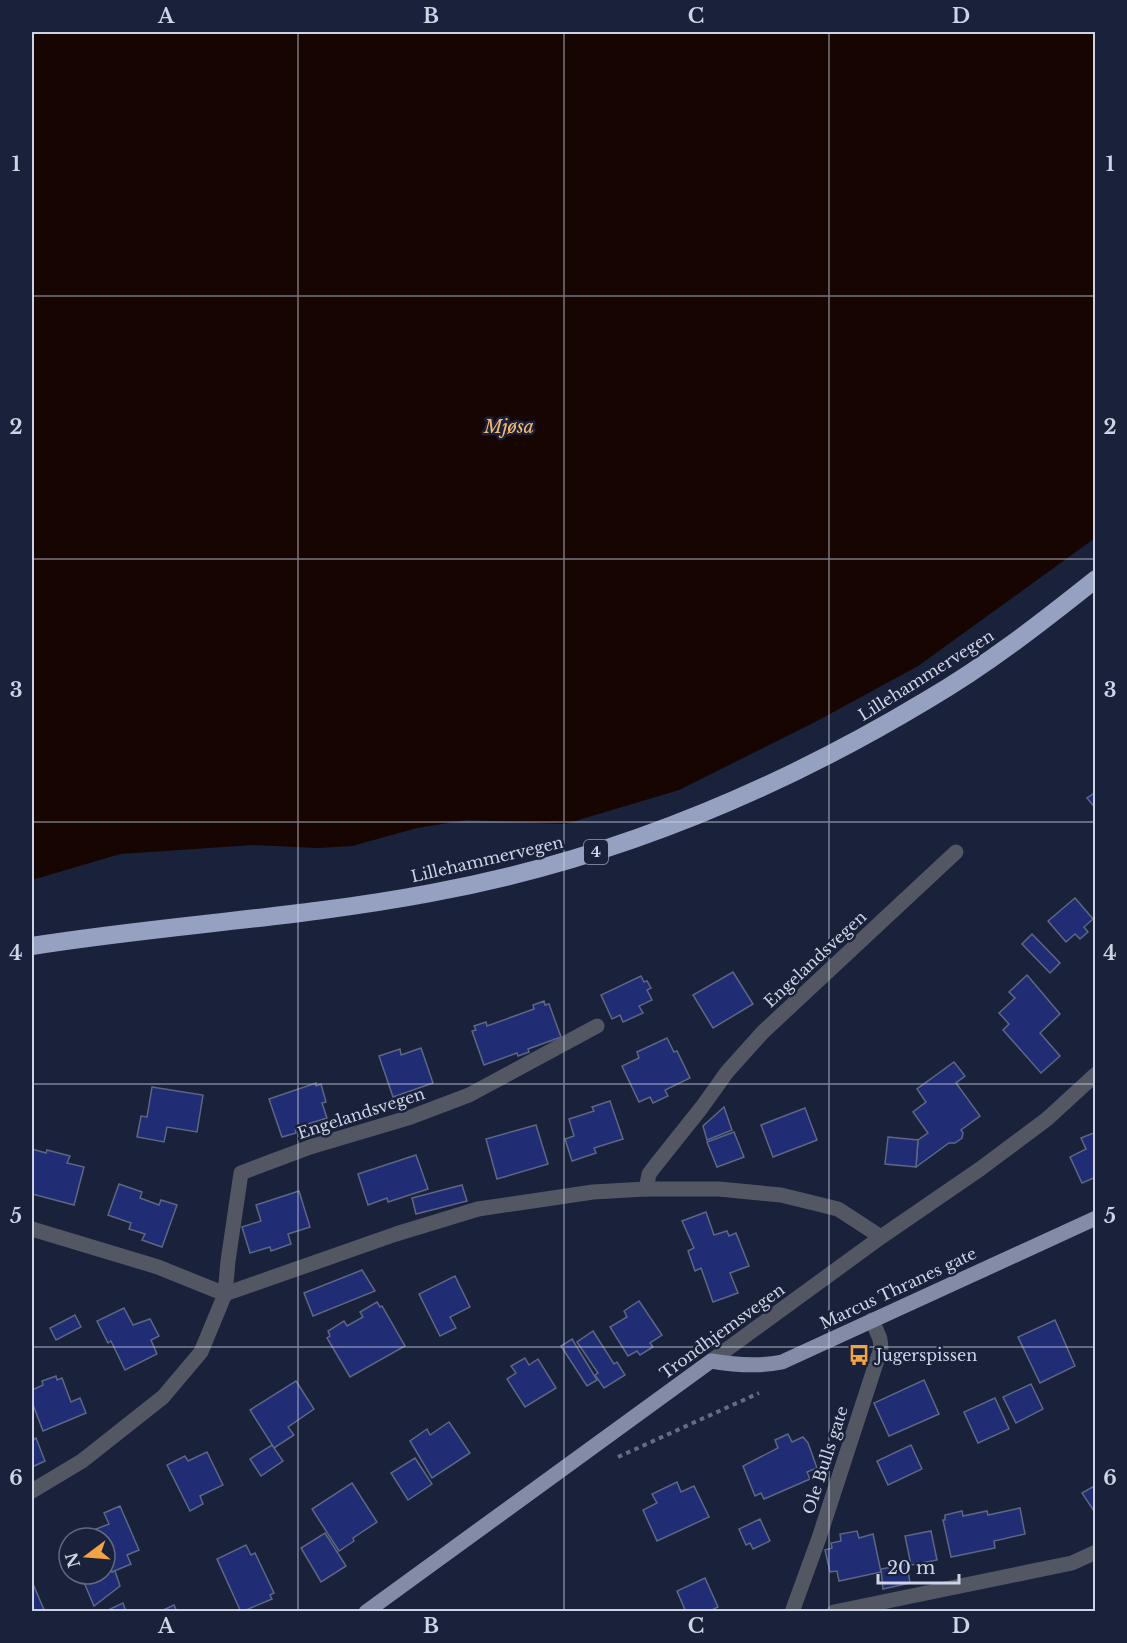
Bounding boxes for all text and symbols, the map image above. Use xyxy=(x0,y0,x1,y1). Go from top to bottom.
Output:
text: A xyxy=(157,4,175,28)
text: B xyxy=(423,4,439,28)
text: C xyxy=(688,4,704,28)
text: D xyxy=(952,4,970,28)
text: 1 xyxy=(12,152,21,176)
text: 1 xyxy=(1106,152,1115,176)
text: 2 xyxy=(9,415,23,439)
text: 2 xyxy=(1103,415,1117,439)
water label: Mjøsa xyxy=(483,416,534,438)
street label: Lillehammervegen xyxy=(855,625,997,725)
text: 3 xyxy=(10,678,22,702)
text: 3 xyxy=(1104,678,1116,702)
street label: Lillehammervegen xyxy=(409,832,565,886)
road number: 4 xyxy=(584,840,608,864)
street label: Engelandsvegen xyxy=(760,906,870,1012)
text: 4 xyxy=(9,941,23,965)
text: 4 xyxy=(1103,941,1117,965)
street label: Engelandsvegen xyxy=(295,1083,427,1143)
text: 5 xyxy=(10,1204,22,1228)
text: 5 xyxy=(1104,1204,1116,1228)
street label: Marcus Thranes gate xyxy=(817,1243,979,1333)
street label: Trondhjemsvegen xyxy=(656,1279,788,1383)
bus stop icon: Jugerspissen xyxy=(847,1343,871,1367)
place label: Jugerspissen xyxy=(874,1345,977,1365)
street label: Ole Bulls gate xyxy=(798,1403,852,1517)
text: 6 xyxy=(9,1466,23,1490)
text: 6 xyxy=(1103,1466,1117,1490)
north arrow xyxy=(57,1526,117,1586)
scale bar xyxy=(878,1547,959,1585)
text: N xyxy=(61,1550,84,1570)
text: 20 m xyxy=(887,1557,935,1579)
text: A xyxy=(157,1614,175,1638)
text: B xyxy=(423,1614,439,1638)
text: C xyxy=(688,1614,704,1638)
text: D xyxy=(952,1614,970,1638)

